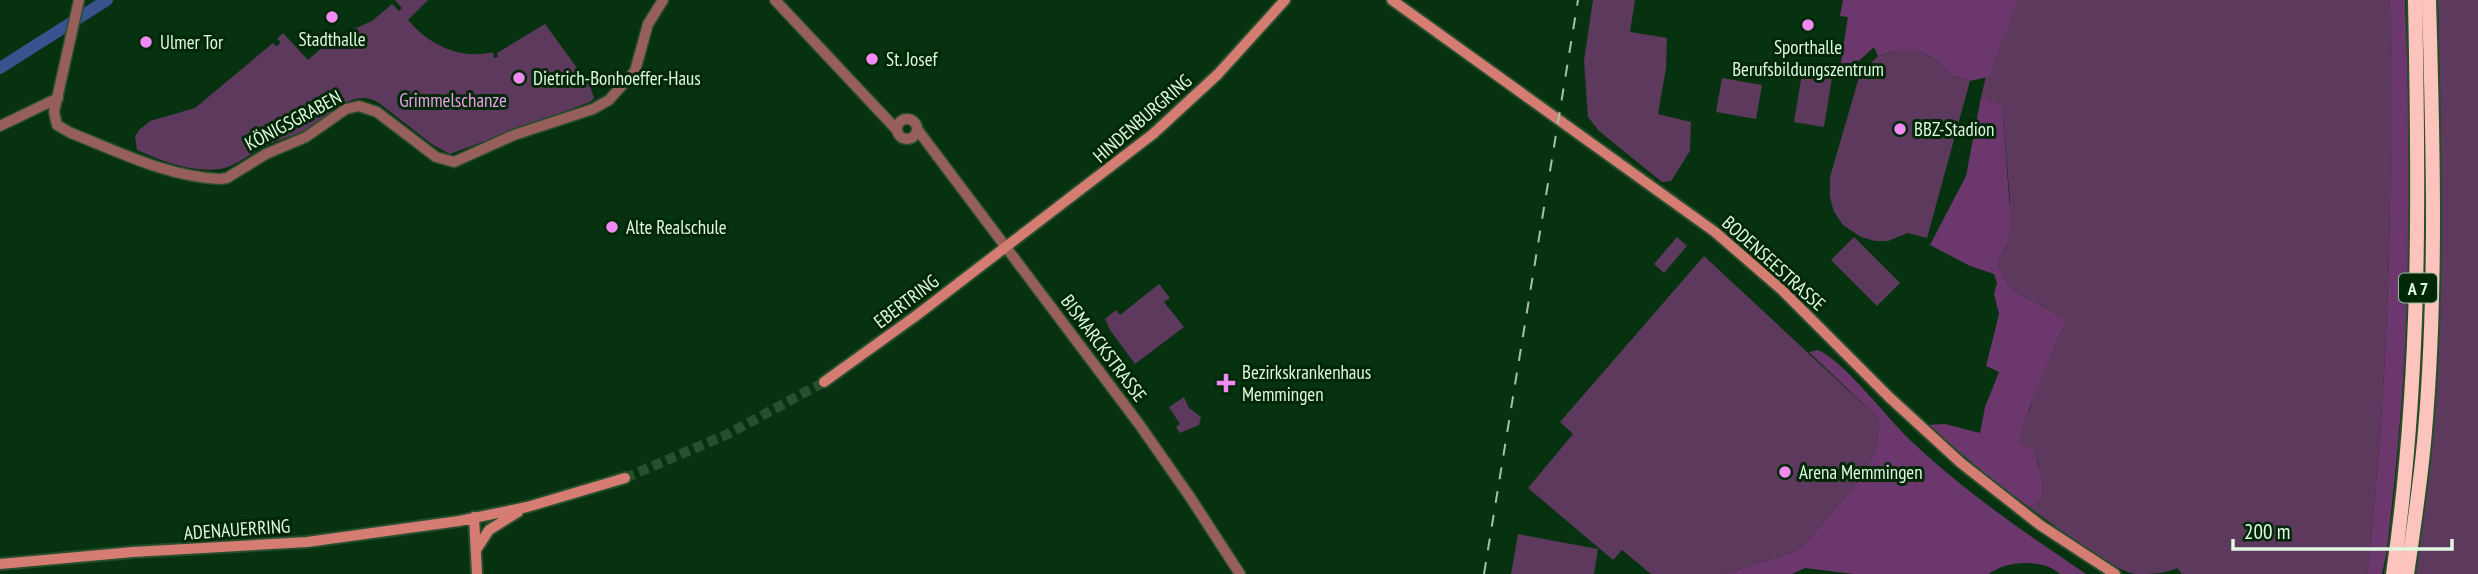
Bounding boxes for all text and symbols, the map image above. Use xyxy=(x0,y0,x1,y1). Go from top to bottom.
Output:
marker: Stadthalle xyxy=(324,9,340,25)
marker: Sporthalle Berufsbildungszentrum xyxy=(1800,17,1816,33)
place label: Stadthalle xyxy=(298,27,366,51)
place label: Ulmer Tor xyxy=(160,30,224,54)
marker: Ulmer Tor xyxy=(138,34,154,50)
place label: Sporthalle Berufsbildungszentrum xyxy=(1732,35,1884,81)
place label: St. Josef xyxy=(886,47,939,71)
marker: St. Josef xyxy=(864,51,880,67)
place label: Dietrich-Bonhoeffer-Haus xyxy=(533,66,701,90)
street label: HINDENBURGRING xyxy=(1088,69,1196,167)
marker: Dietrich-Bonhoeffer-Haus xyxy=(511,70,527,86)
street label: KÖNIGSGRABEN xyxy=(241,85,345,155)
park label: Grimmelschanze xyxy=(399,88,507,112)
place label: BBZ-Stadion xyxy=(1914,117,1994,141)
marker: BBZ-Stadion xyxy=(1892,121,1908,137)
street label: BODENSEESTRASSE xyxy=(1717,210,1831,316)
place label: Alte Realschule xyxy=(626,215,727,239)
marker: Alte Realschule xyxy=(604,219,620,235)
street label: EBERTRING xyxy=(869,269,943,333)
road number: A 7 xyxy=(2399,274,2437,302)
street label: BISMARCKSTRASSE xyxy=(1056,290,1152,406)
place label: Bezirkskrankenhaus Memmingen xyxy=(1242,360,1371,406)
marker: Bezirkskrankenhaus Memmingen xyxy=(1216,373,1236,393)
place label: Arena Memmingen xyxy=(1799,460,1923,484)
marker: Arena Memmingen xyxy=(1777,464,1793,480)
scale bar xyxy=(2233,508,2452,552)
street label: ADENAUERRING xyxy=(183,513,291,545)
text: 200 m xyxy=(2244,518,2290,545)

